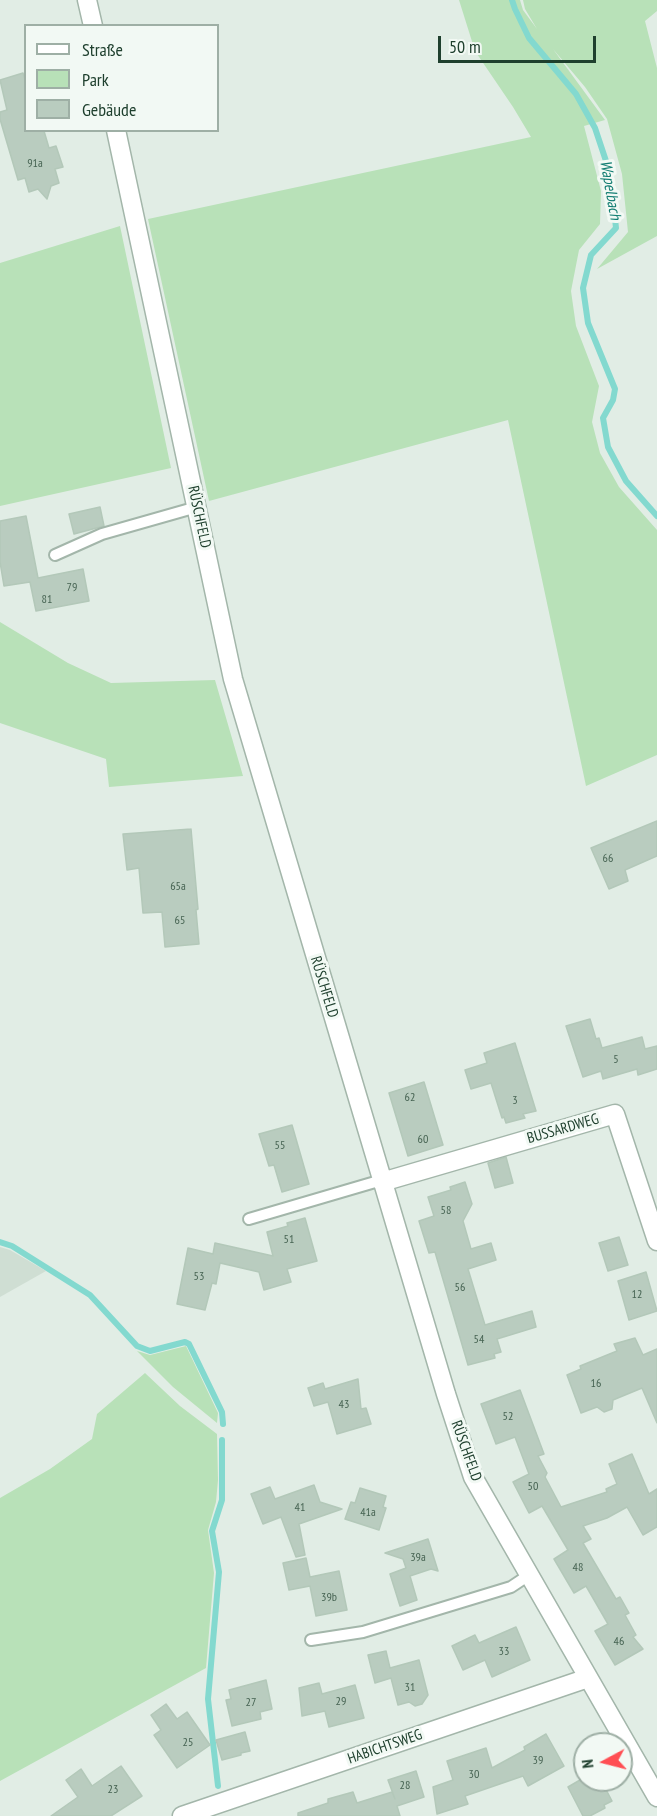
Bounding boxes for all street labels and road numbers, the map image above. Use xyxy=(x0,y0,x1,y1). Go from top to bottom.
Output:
street label: RÜSCHFELD xyxy=(184,484,214,550)
street label: RÜSCHFELD xyxy=(306,954,342,1020)
street label: BUSSARDWEG xyxy=(525,1110,601,1148)
street label: RÜSCHFELD xyxy=(447,1418,485,1484)
street label: HABICHTSWEG xyxy=(345,1726,425,1768)

